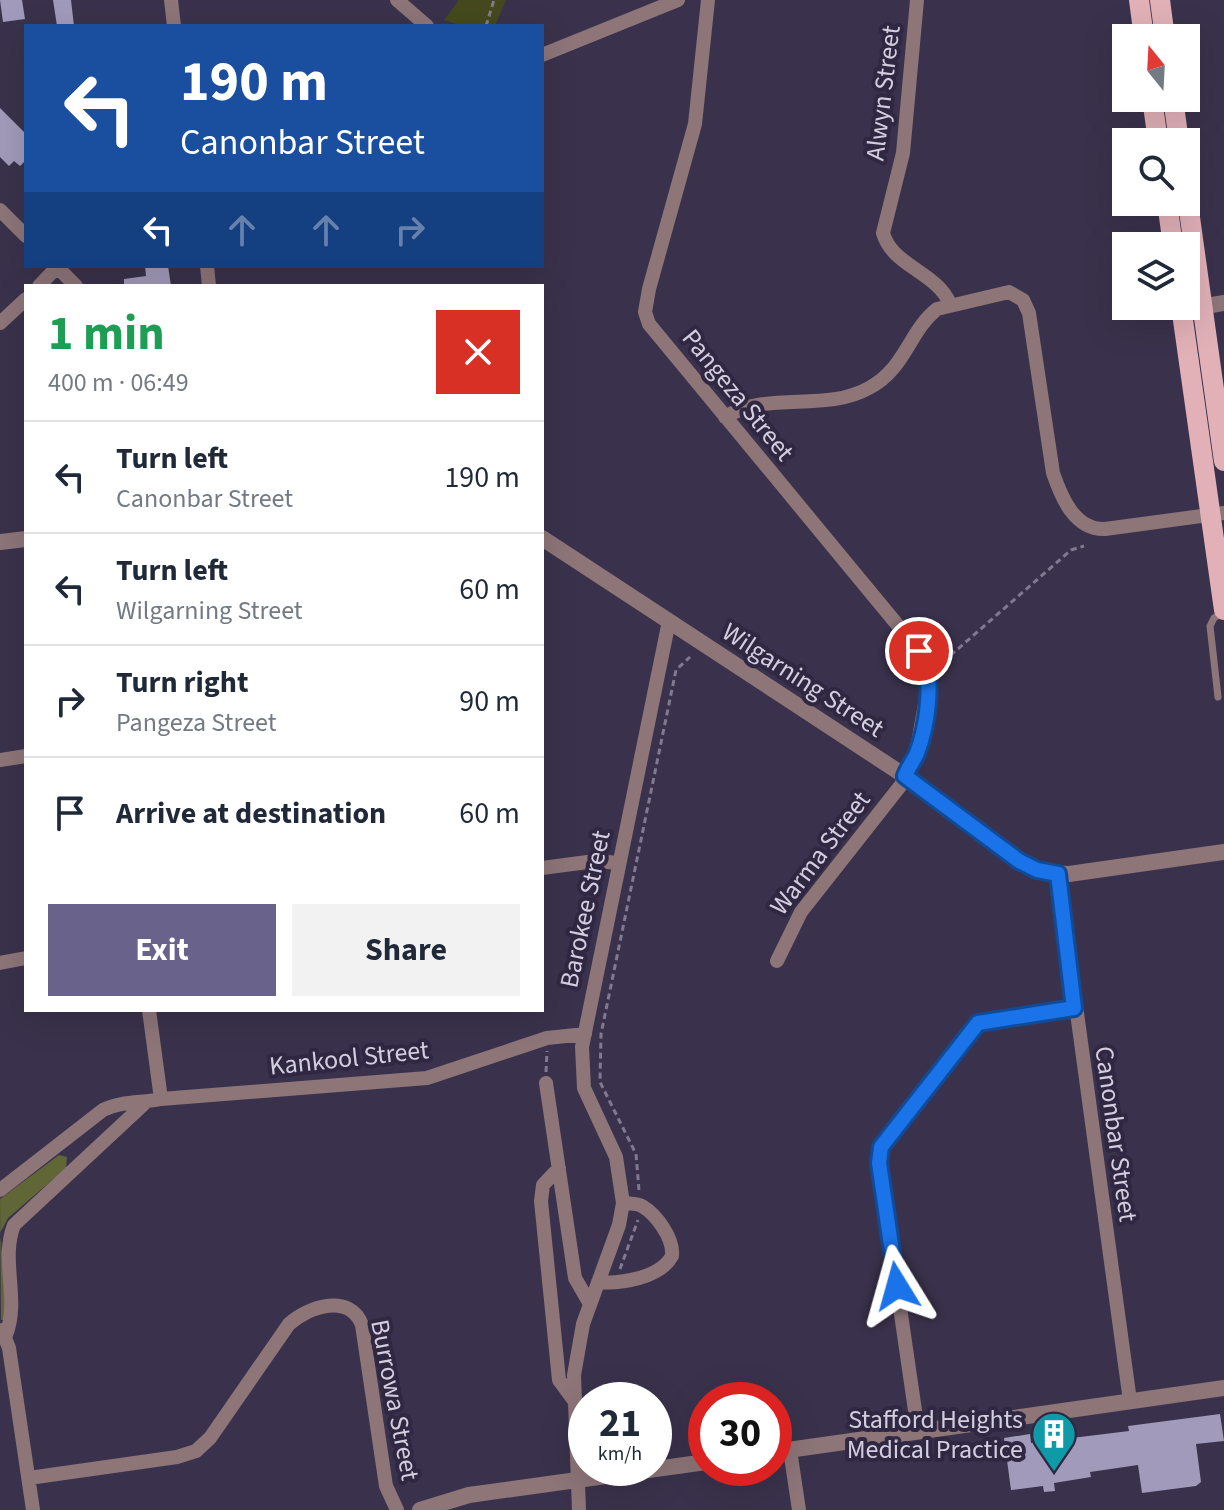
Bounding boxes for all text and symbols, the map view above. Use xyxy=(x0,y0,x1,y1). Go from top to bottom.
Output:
street label: Alwyn Street xyxy=(856,23,910,163)
north arrow xyxy=(1112,24,1200,112)
map controls xyxy=(1112,24,1200,320)
text: 190 m xyxy=(180,43,328,122)
icon: left xyxy=(48,56,152,160)
text: Canonbar Street xyxy=(180,117,425,168)
button: search xyxy=(1112,128,1200,216)
icon: left xyxy=(136,208,180,252)
icon: ahead xyxy=(220,208,264,252)
icon: ahead xyxy=(304,208,348,252)
icon: right xyxy=(388,208,432,252)
button: layers xyxy=(1112,232,1200,320)
text: 1 min xyxy=(48,300,165,368)
button: close xyxy=(436,310,520,394)
street label: Pangeza Street xyxy=(673,321,803,469)
text: 400 m · 06:49 xyxy=(48,364,189,401)
text: Turn left xyxy=(116,437,228,480)
icon: left xyxy=(48,455,92,499)
text: 190 m xyxy=(444,456,520,499)
text: Canonbar Street xyxy=(116,480,293,517)
text: Turn left xyxy=(116,549,228,592)
icon: left xyxy=(48,567,92,611)
text: 60 m xyxy=(459,568,520,611)
text: Wilgarning Street xyxy=(116,592,303,629)
street label: Wilgarning Street xyxy=(715,614,891,746)
pin xyxy=(885,617,953,685)
icon: arrive xyxy=(897,629,941,673)
text: Turn right xyxy=(116,661,248,704)
icon: right xyxy=(48,679,92,723)
text: 90 m xyxy=(459,680,520,723)
text: Pangeza Street xyxy=(116,704,277,741)
street label: Warma Street xyxy=(761,783,879,923)
icon: arrive xyxy=(48,791,92,835)
text: Arrive at destination xyxy=(116,792,386,835)
text: 60 m xyxy=(459,792,520,835)
street label: Barokee Street xyxy=(550,827,620,991)
button: Exit xyxy=(48,904,276,996)
button: Share xyxy=(292,904,520,996)
street label: Kankool Street xyxy=(268,1031,431,1085)
street label: Canonbar Street xyxy=(1085,1044,1147,1224)
position arrow xyxy=(855,1244,939,1328)
street label: Burrowa Street xyxy=(361,1316,429,1484)
speed limit sign: 30 xyxy=(688,1382,792,1486)
text: 21 xyxy=(599,1395,641,1452)
place label: Stafford Heights Medical Practice xyxy=(847,1401,1023,1468)
building icon: Stafford Heights Medical Practice xyxy=(1030,1410,1078,1473)
text: km/h xyxy=(598,1440,642,1468)

